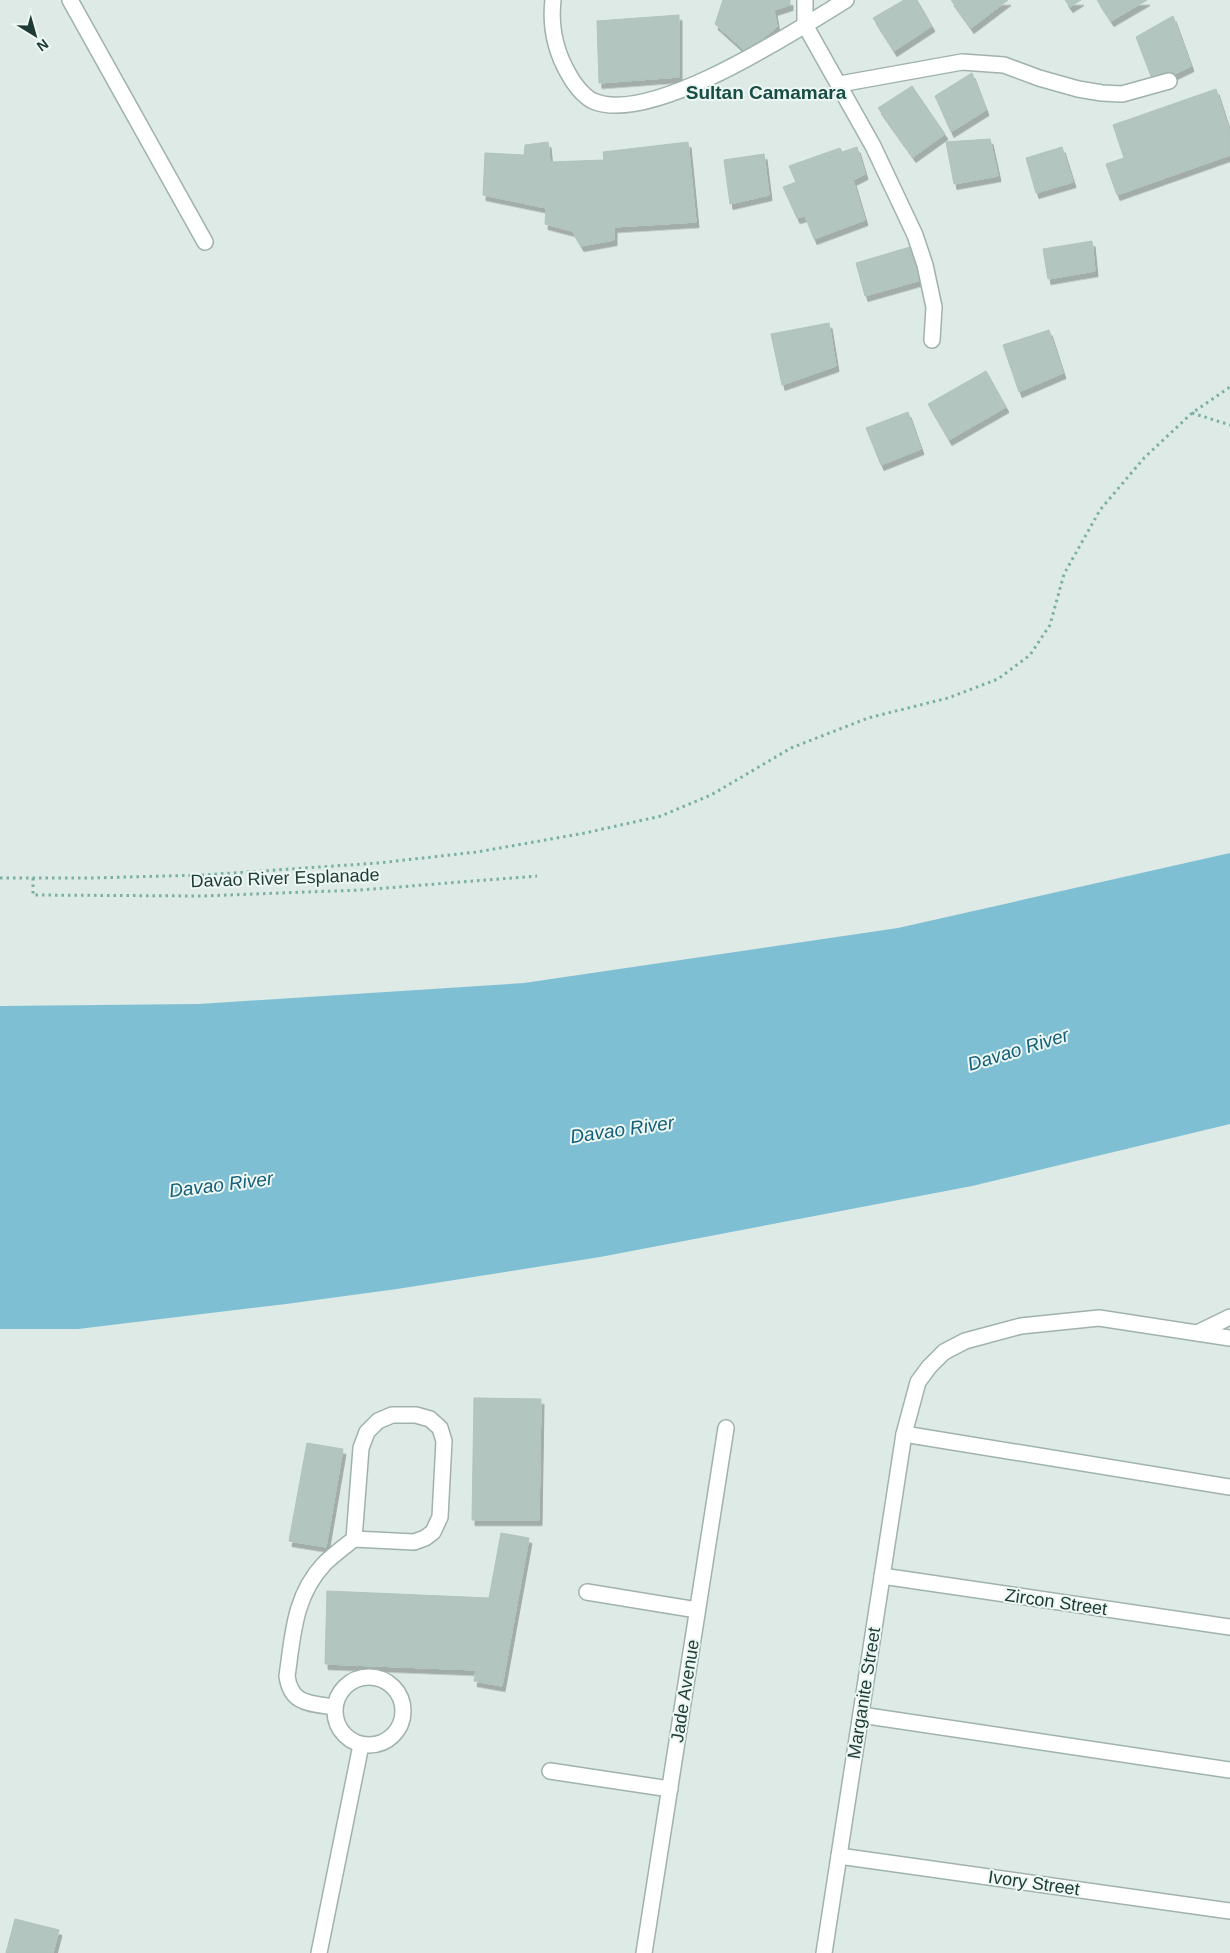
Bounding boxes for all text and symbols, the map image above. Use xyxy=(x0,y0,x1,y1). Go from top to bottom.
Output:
north arrow xyxy=(10,10,60,60)
text: N xyxy=(34,36,52,55)
district label: Sultan Camamara xyxy=(686,82,847,103)
street label: Davao River Esplanade xyxy=(190,865,380,891)
water label: Davao River xyxy=(965,1024,1072,1075)
water label: Davao River xyxy=(569,1112,676,1147)
water label: Davao River xyxy=(168,1168,275,1201)
street label: Zircon Street xyxy=(1004,1585,1108,1619)
street label: Marganite Street xyxy=(844,1626,884,1760)
street label: Jade Avenue xyxy=(667,1638,703,1744)
street label: Ivory Street xyxy=(987,1867,1081,1899)

